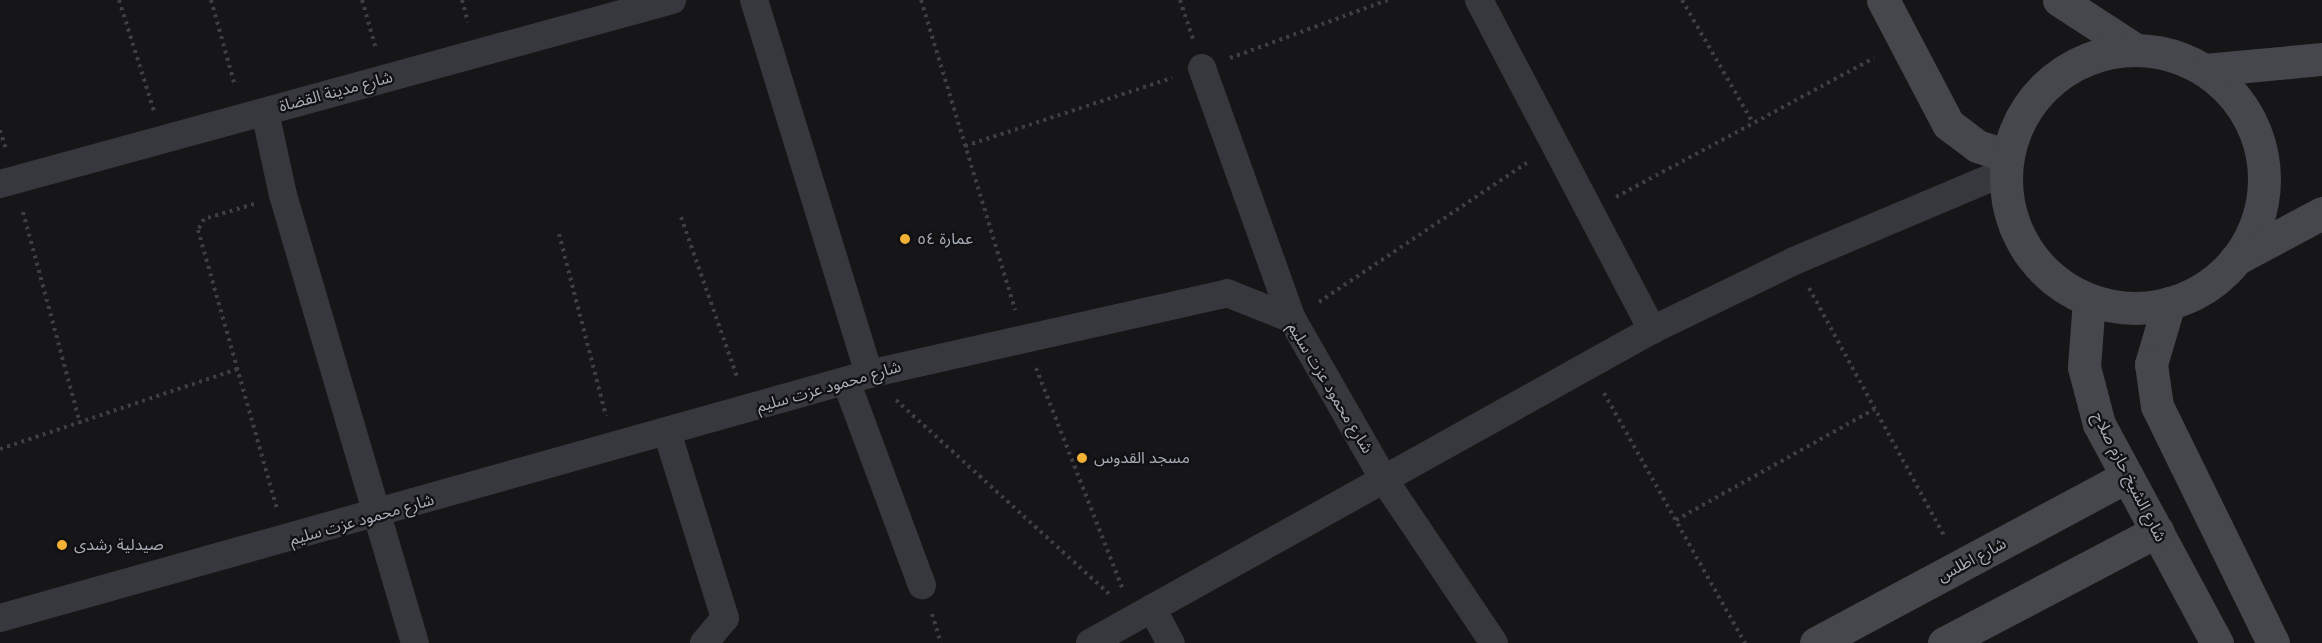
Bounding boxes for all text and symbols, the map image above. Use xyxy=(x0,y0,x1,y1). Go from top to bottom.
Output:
street label: شارع مدينة القضاة xyxy=(277,68,395,116)
place label: عمارة ٥٤ xyxy=(917,229,973,249)
marker: عمارة ٥٤ xyxy=(898,232,912,246)
street label: شارع محمود عزت سليم xyxy=(1283,319,1377,457)
street label: شارع محمود عزت سليم xyxy=(755,357,903,417)
street label: شارع الشيخ حازم صلاح xyxy=(2088,409,2170,545)
place label: مسجد القدوس xyxy=(1094,448,1190,468)
marker: مسجد القدوس xyxy=(1075,451,1089,465)
street label: شارع محمود عزت سليم xyxy=(288,490,436,550)
street label: شارع اطلس xyxy=(1934,534,2010,586)
place label: صيدلية رشدى xyxy=(74,535,164,555)
marker: صيدلية رشدى xyxy=(55,538,69,552)

